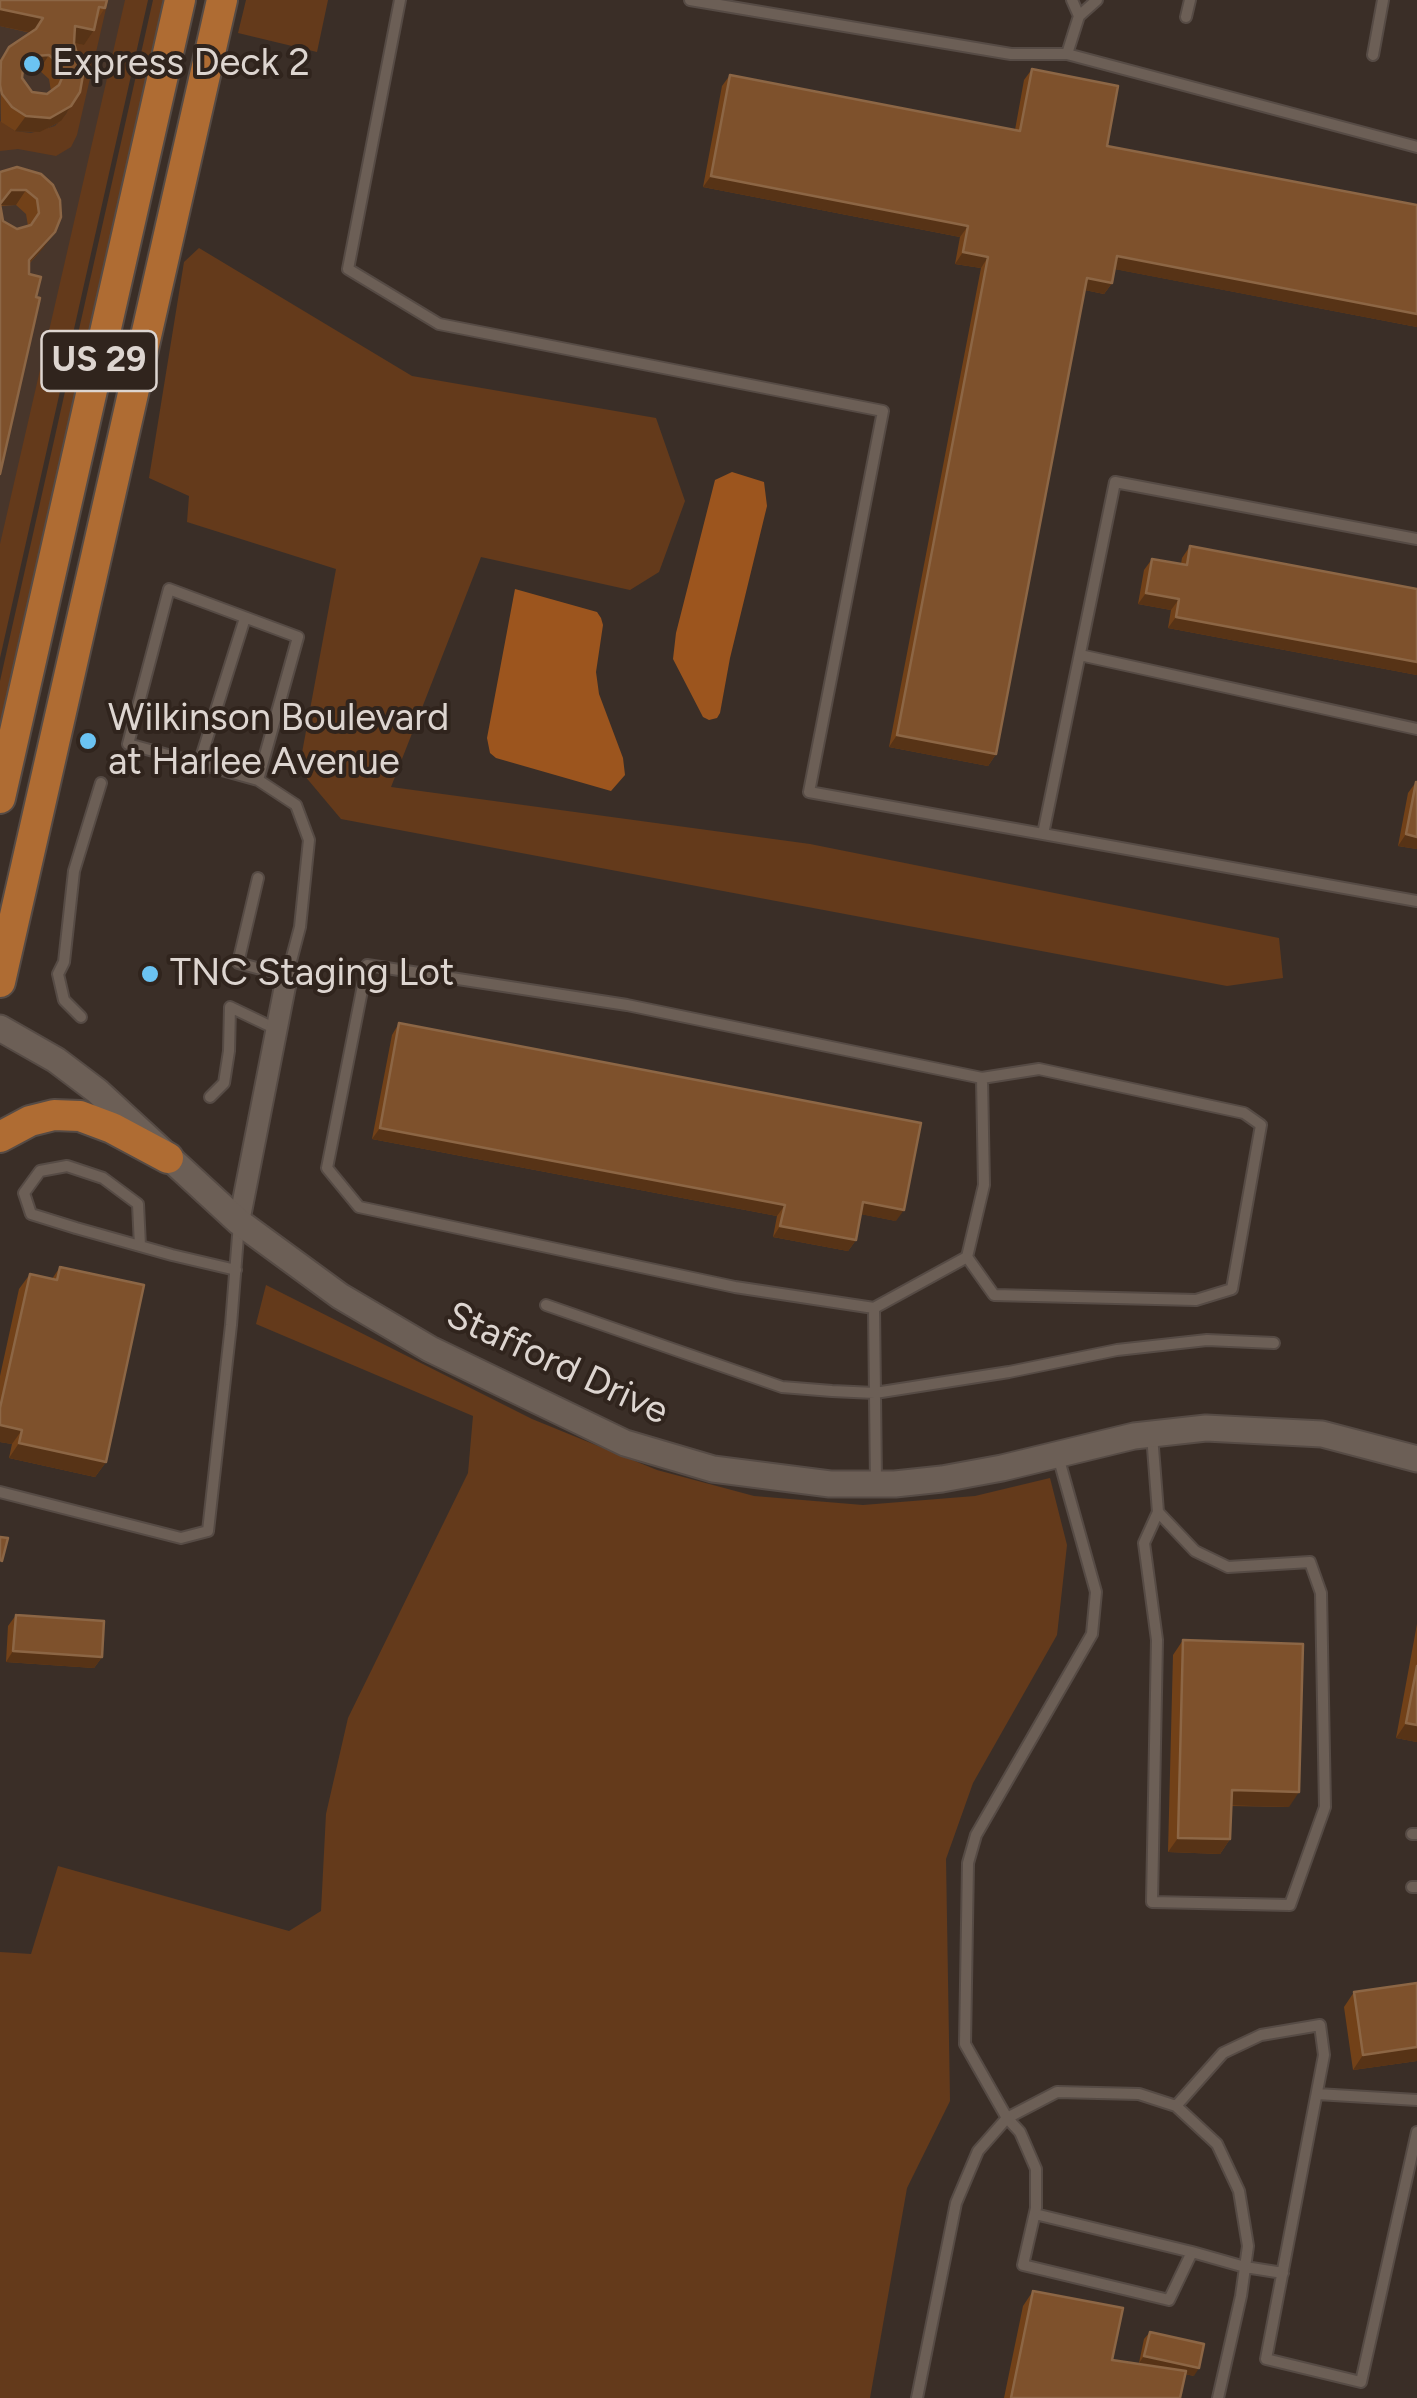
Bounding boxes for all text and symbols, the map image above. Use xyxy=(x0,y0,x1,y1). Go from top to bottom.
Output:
place label: Express Deck 2 xyxy=(52,41,310,87)
marker: Express Deck 2 xyxy=(21,53,43,75)
road number: US 29 xyxy=(42,331,156,391)
place label: Wilkinson Boulevard at Harlee Avenue xyxy=(108,696,449,786)
marker: Wilkinson Boulevard at Harlee Avenue xyxy=(77,730,99,752)
place label: TNC Staging Lot xyxy=(170,951,454,997)
marker: TNC Staging Lot xyxy=(139,963,161,985)
street label: Stafford Drive xyxy=(439,1293,675,1435)

